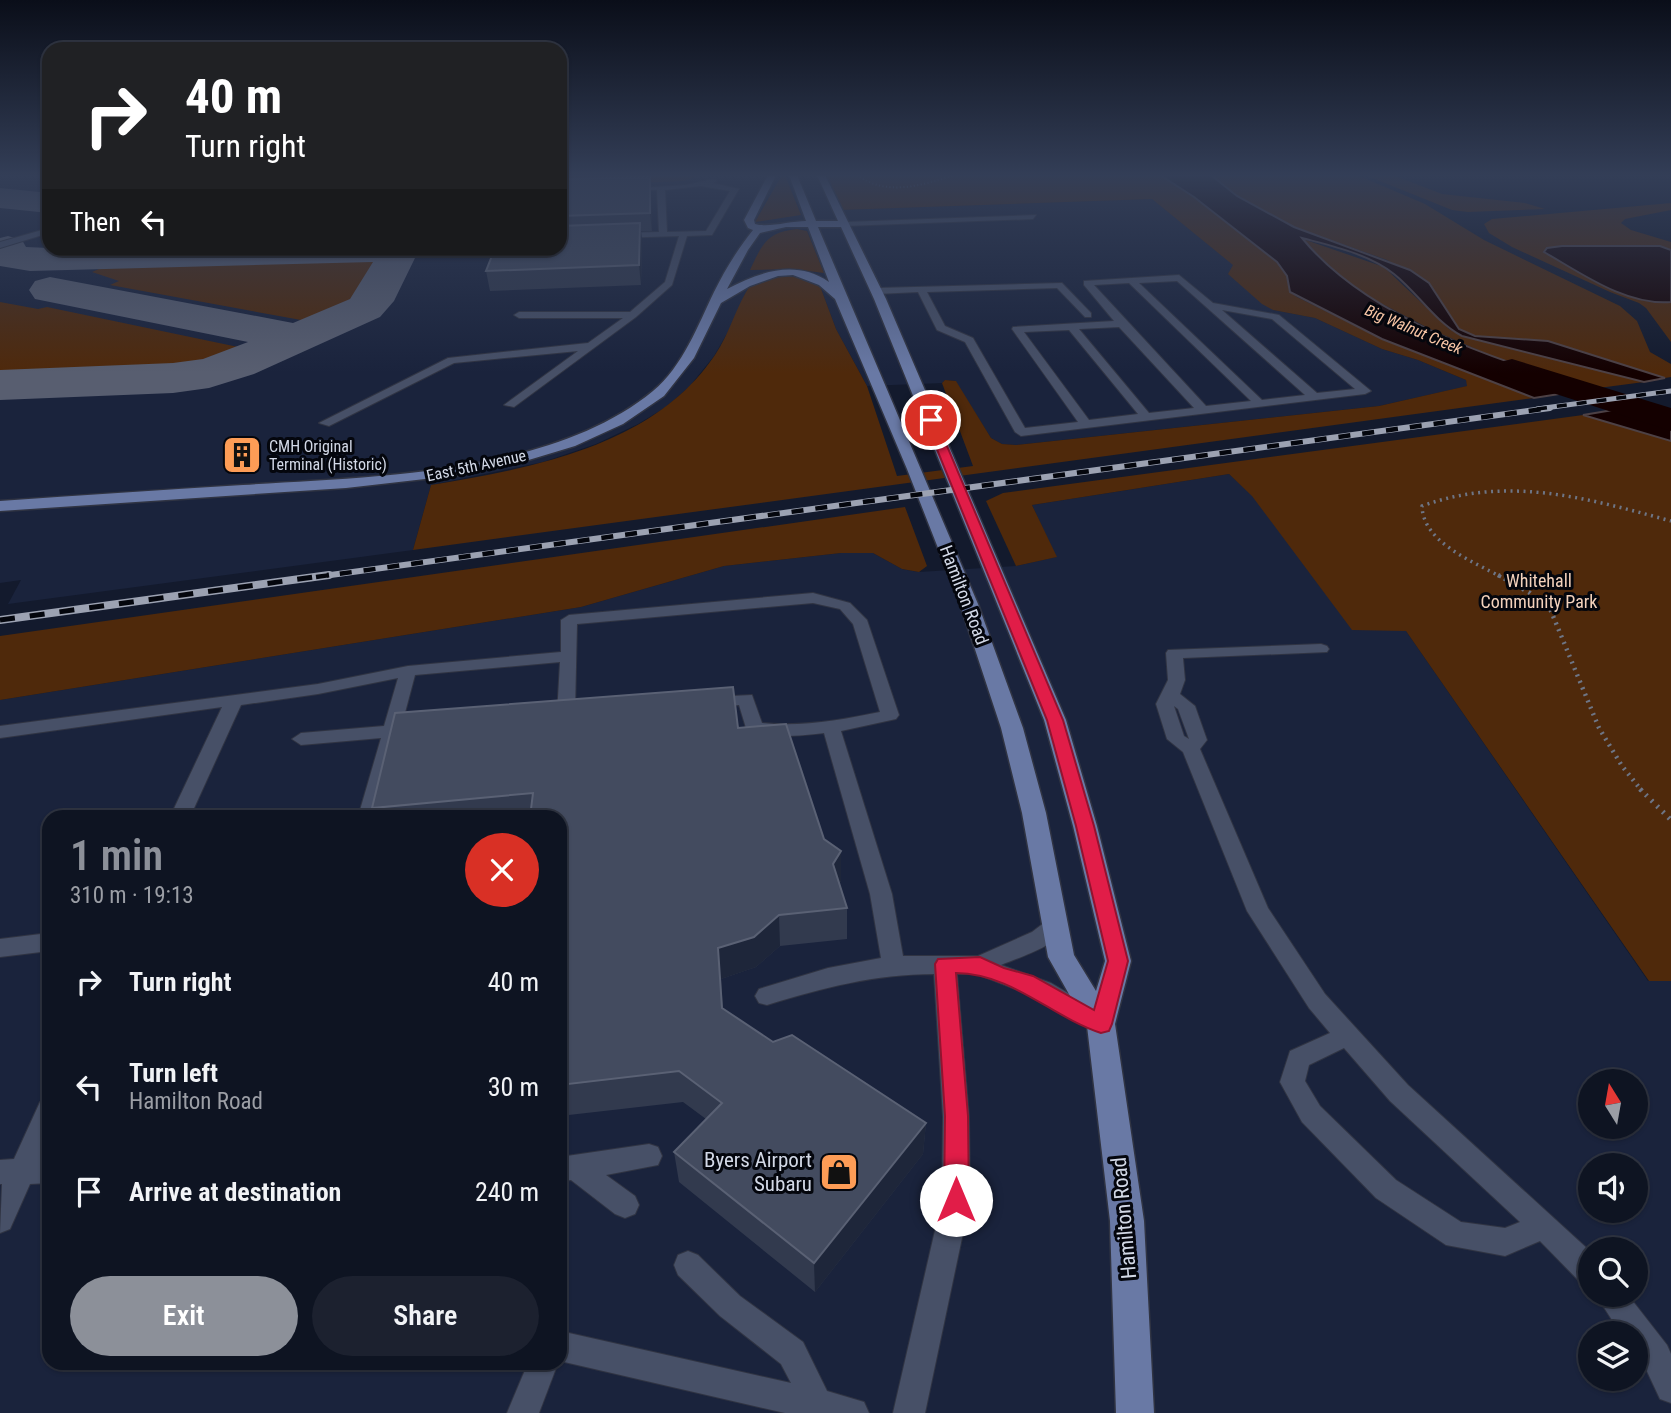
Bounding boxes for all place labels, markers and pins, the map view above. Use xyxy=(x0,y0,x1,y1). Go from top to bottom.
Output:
pin xyxy=(901,390,961,450)
building icon: CMH Original Terminal (Historic) xyxy=(221,434,263,476)
place label: CMH Original Terminal (Historic) xyxy=(269,437,387,474)
place label: Byers Airport Subaru xyxy=(704,1148,812,1196)
shop icon: Byers Airport Subaru xyxy=(818,1151,860,1193)

